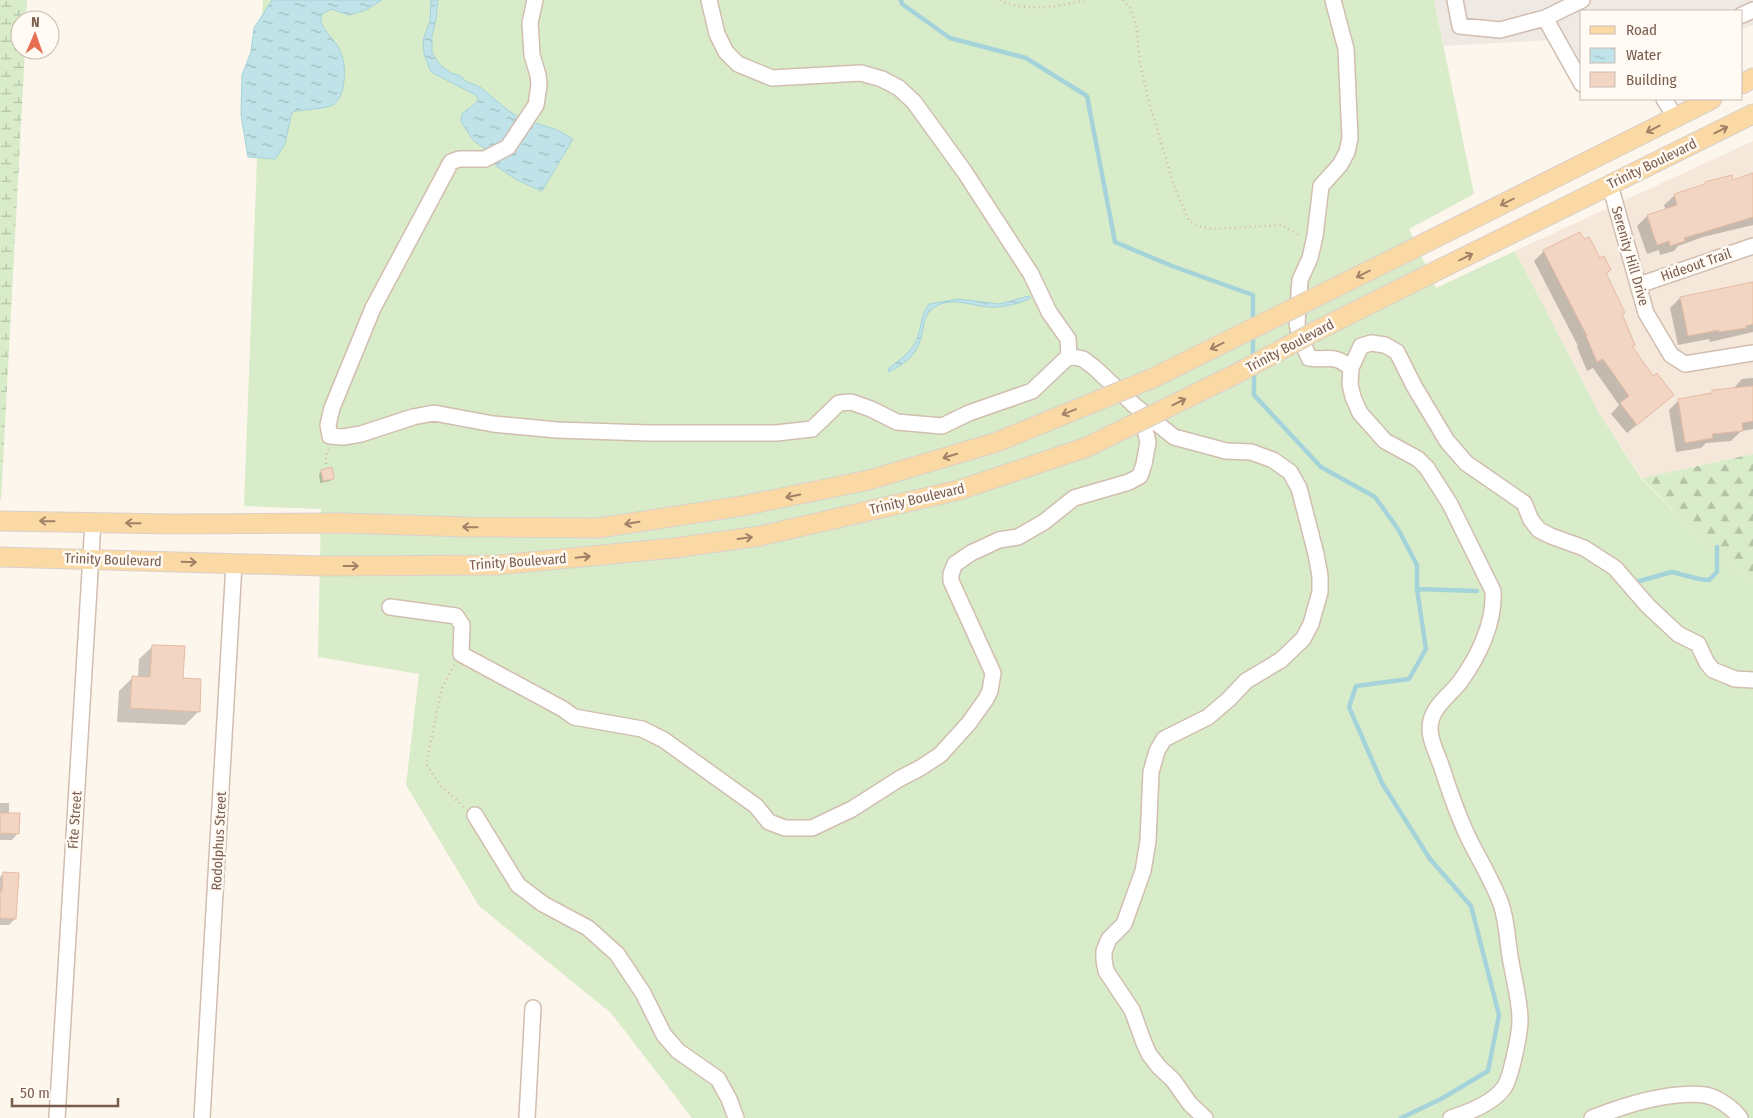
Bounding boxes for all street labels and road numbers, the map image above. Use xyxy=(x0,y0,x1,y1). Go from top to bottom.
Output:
street label: Trinity Boulevard xyxy=(1605,135,1699,193)
street label: Serenity Hill Drive xyxy=(1608,204,1652,308)
street label: Hideout Trail xyxy=(1658,245,1734,285)
street label: Trinity Boulevard xyxy=(1243,316,1337,376)
street label: Trinity Boulevard xyxy=(868,480,966,518)
street label: Trinity Boulevard xyxy=(64,550,162,570)
street label: Trinity Boulevard xyxy=(469,550,567,574)
street label: Fite Street xyxy=(64,790,86,850)
street label: Rodolphus Street xyxy=(208,791,230,891)

